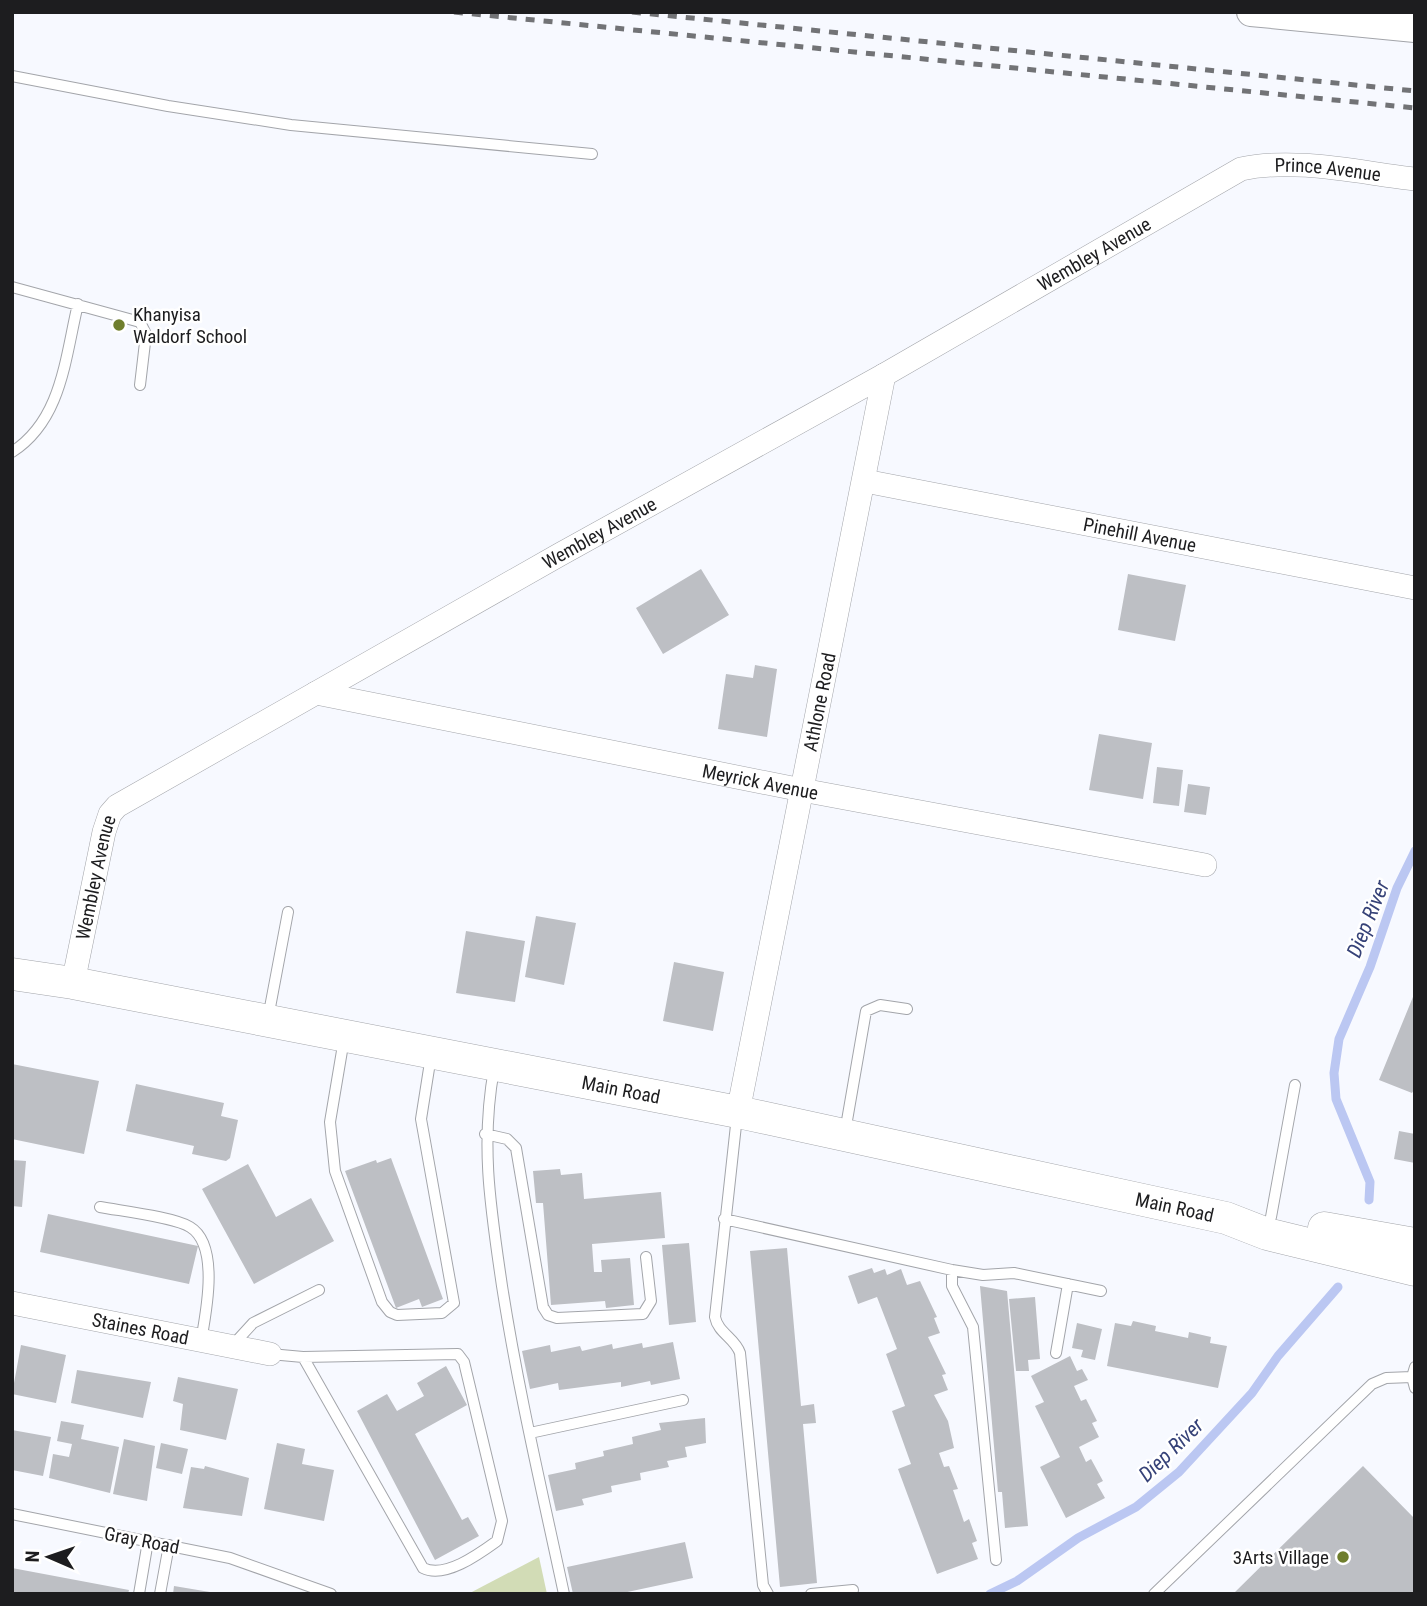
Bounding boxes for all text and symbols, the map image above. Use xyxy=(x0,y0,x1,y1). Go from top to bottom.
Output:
street label: Prince Avenue xyxy=(1274,154,1383,186)
street label: Wembley Avenue xyxy=(1033,213,1155,296)
place label: Khanyisa Waldorf School xyxy=(133,303,247,348)
marker: Khanyisa Waldorf School xyxy=(111,317,127,333)
street label: Wembley Avenue xyxy=(538,492,661,574)
street label: Pinehill Avenue xyxy=(1081,513,1198,557)
street label: Athlone Road xyxy=(799,651,841,753)
street label: Meyrick Avenue xyxy=(700,759,820,805)
street label: Wembley Avenue xyxy=(71,812,121,942)
water label: Diep River xyxy=(1342,876,1394,961)
street label: Main Road xyxy=(580,1071,662,1109)
street label: Main Road xyxy=(1133,1188,1216,1227)
street label: Staines Road xyxy=(90,1308,191,1350)
water label: Diep River xyxy=(1134,1413,1209,1487)
north arrow xyxy=(14,1522,84,1592)
street label: Gray Road xyxy=(102,1522,181,1559)
place label: 3Arts Village xyxy=(1233,1546,1329,1569)
marker: 3Arts Village xyxy=(1335,1549,1351,1565)
text: N xyxy=(21,1550,44,1563)

